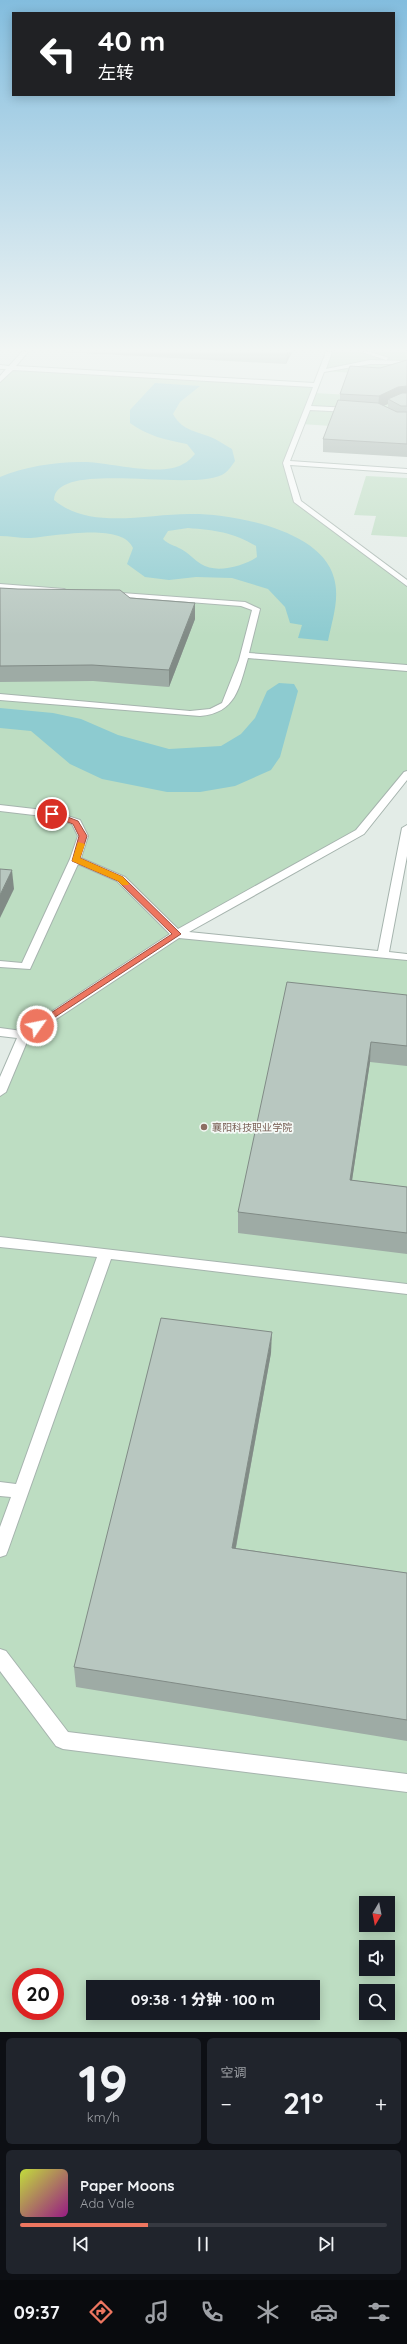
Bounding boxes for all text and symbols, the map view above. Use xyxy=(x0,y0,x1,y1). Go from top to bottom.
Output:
text: 40 m xyxy=(98,23,165,58)
icon: left xyxy=(32,28,84,80)
text: 左转 xyxy=(98,61,134,84)
pin xyxy=(35,797,69,831)
icon: arrive xyxy=(41,803,63,825)
position arrow xyxy=(16,1005,58,1047)
place label: 襄阳科技职业学院 xyxy=(212,1121,292,1134)
marker: 襄阳科技职业学院 xyxy=(199,1122,209,1132)
north arrow xyxy=(359,1896,395,1932)
map controls xyxy=(359,1896,395,2020)
button: sound xyxy=(359,1940,395,1976)
speed limit sign: 20 xyxy=(12,1968,64,2020)
button: search xyxy=(359,1984,395,2020)
text: 09:38 · 1 分钟 · 100 m xyxy=(131,1990,275,2009)
text: 19 xyxy=(78,2050,128,2115)
text: 空调 xyxy=(221,2064,247,2080)
text: 21° xyxy=(283,2084,324,2122)
text: − xyxy=(221,2090,232,2118)
text: + xyxy=(375,2090,387,2118)
text: km/h xyxy=(87,2109,120,2125)
text: Paper Moons xyxy=(80,2176,175,2195)
text: Ada Vale xyxy=(80,2195,134,2211)
icon: previous xyxy=(70,2233,92,2255)
icon: pause xyxy=(192,2233,214,2255)
icon: next xyxy=(315,2233,337,2255)
icon: directions xyxy=(87,2298,115,2326)
icon: music xyxy=(143,2298,171,2326)
icon: phone xyxy=(198,2298,226,2326)
icon: climate xyxy=(254,2298,282,2326)
icon: car xyxy=(310,2298,338,2326)
icon: filters xyxy=(365,2298,393,2326)
text: 09:37 xyxy=(14,2301,60,2324)

